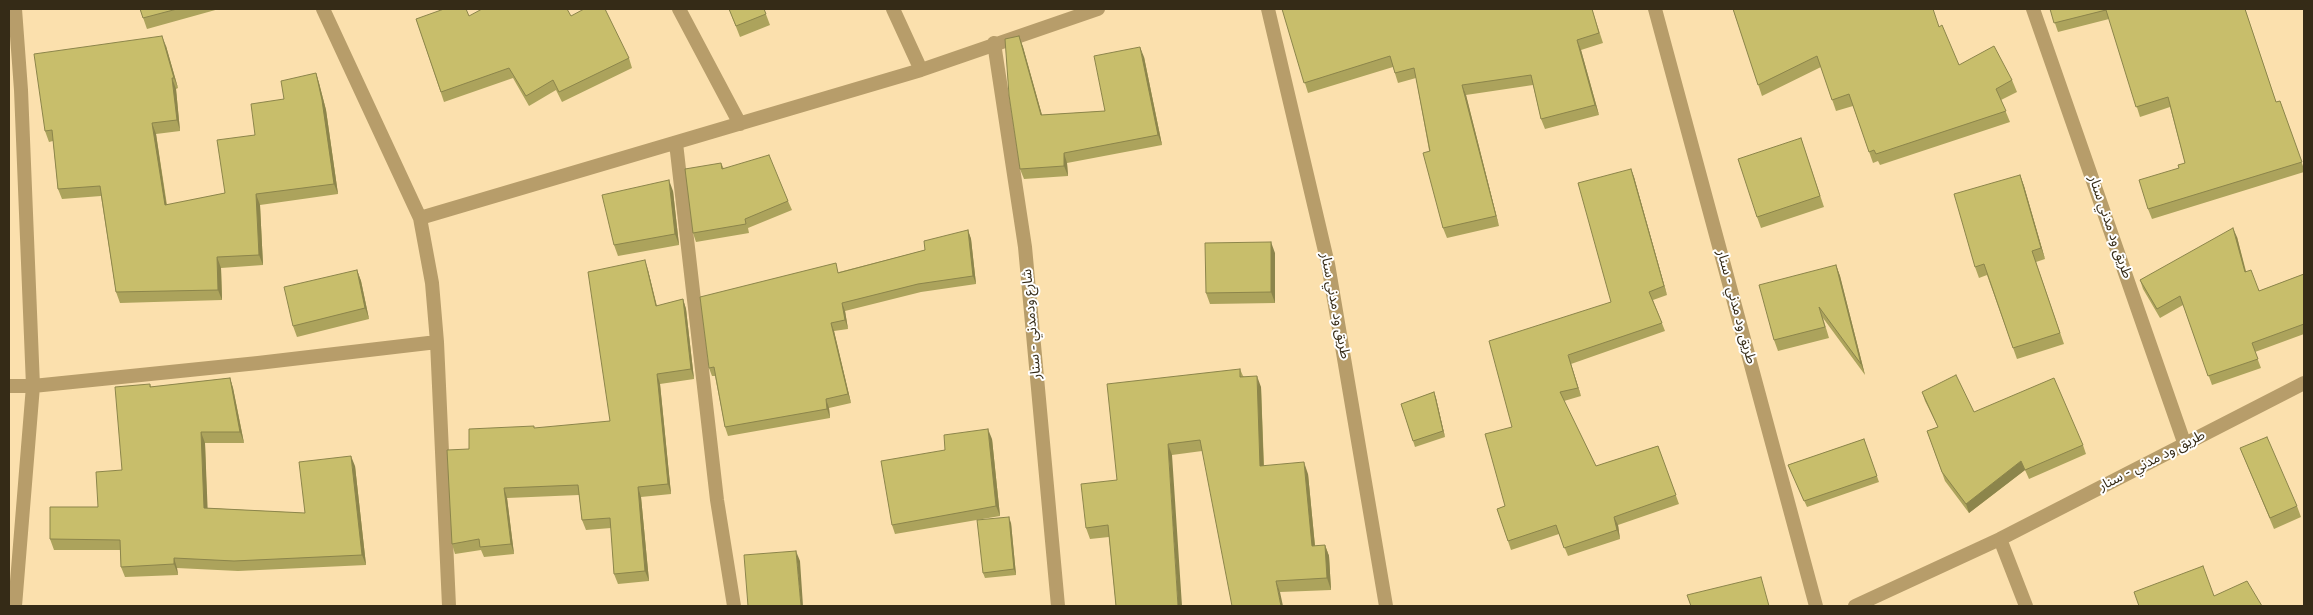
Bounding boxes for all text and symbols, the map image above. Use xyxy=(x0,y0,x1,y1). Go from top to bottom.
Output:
street label: طريق ود مدني سنار xyxy=(2085,173,2135,281)
street label: طريق ود مدني - سنار xyxy=(1713,248,1759,366)
street label: طريق ود مدني سنار xyxy=(1316,251,1354,361)
street label: شارع ودمدني - سنار xyxy=(1019,268,1045,380)
street label: طريق ود مدني - سنار xyxy=(2096,427,2208,495)

